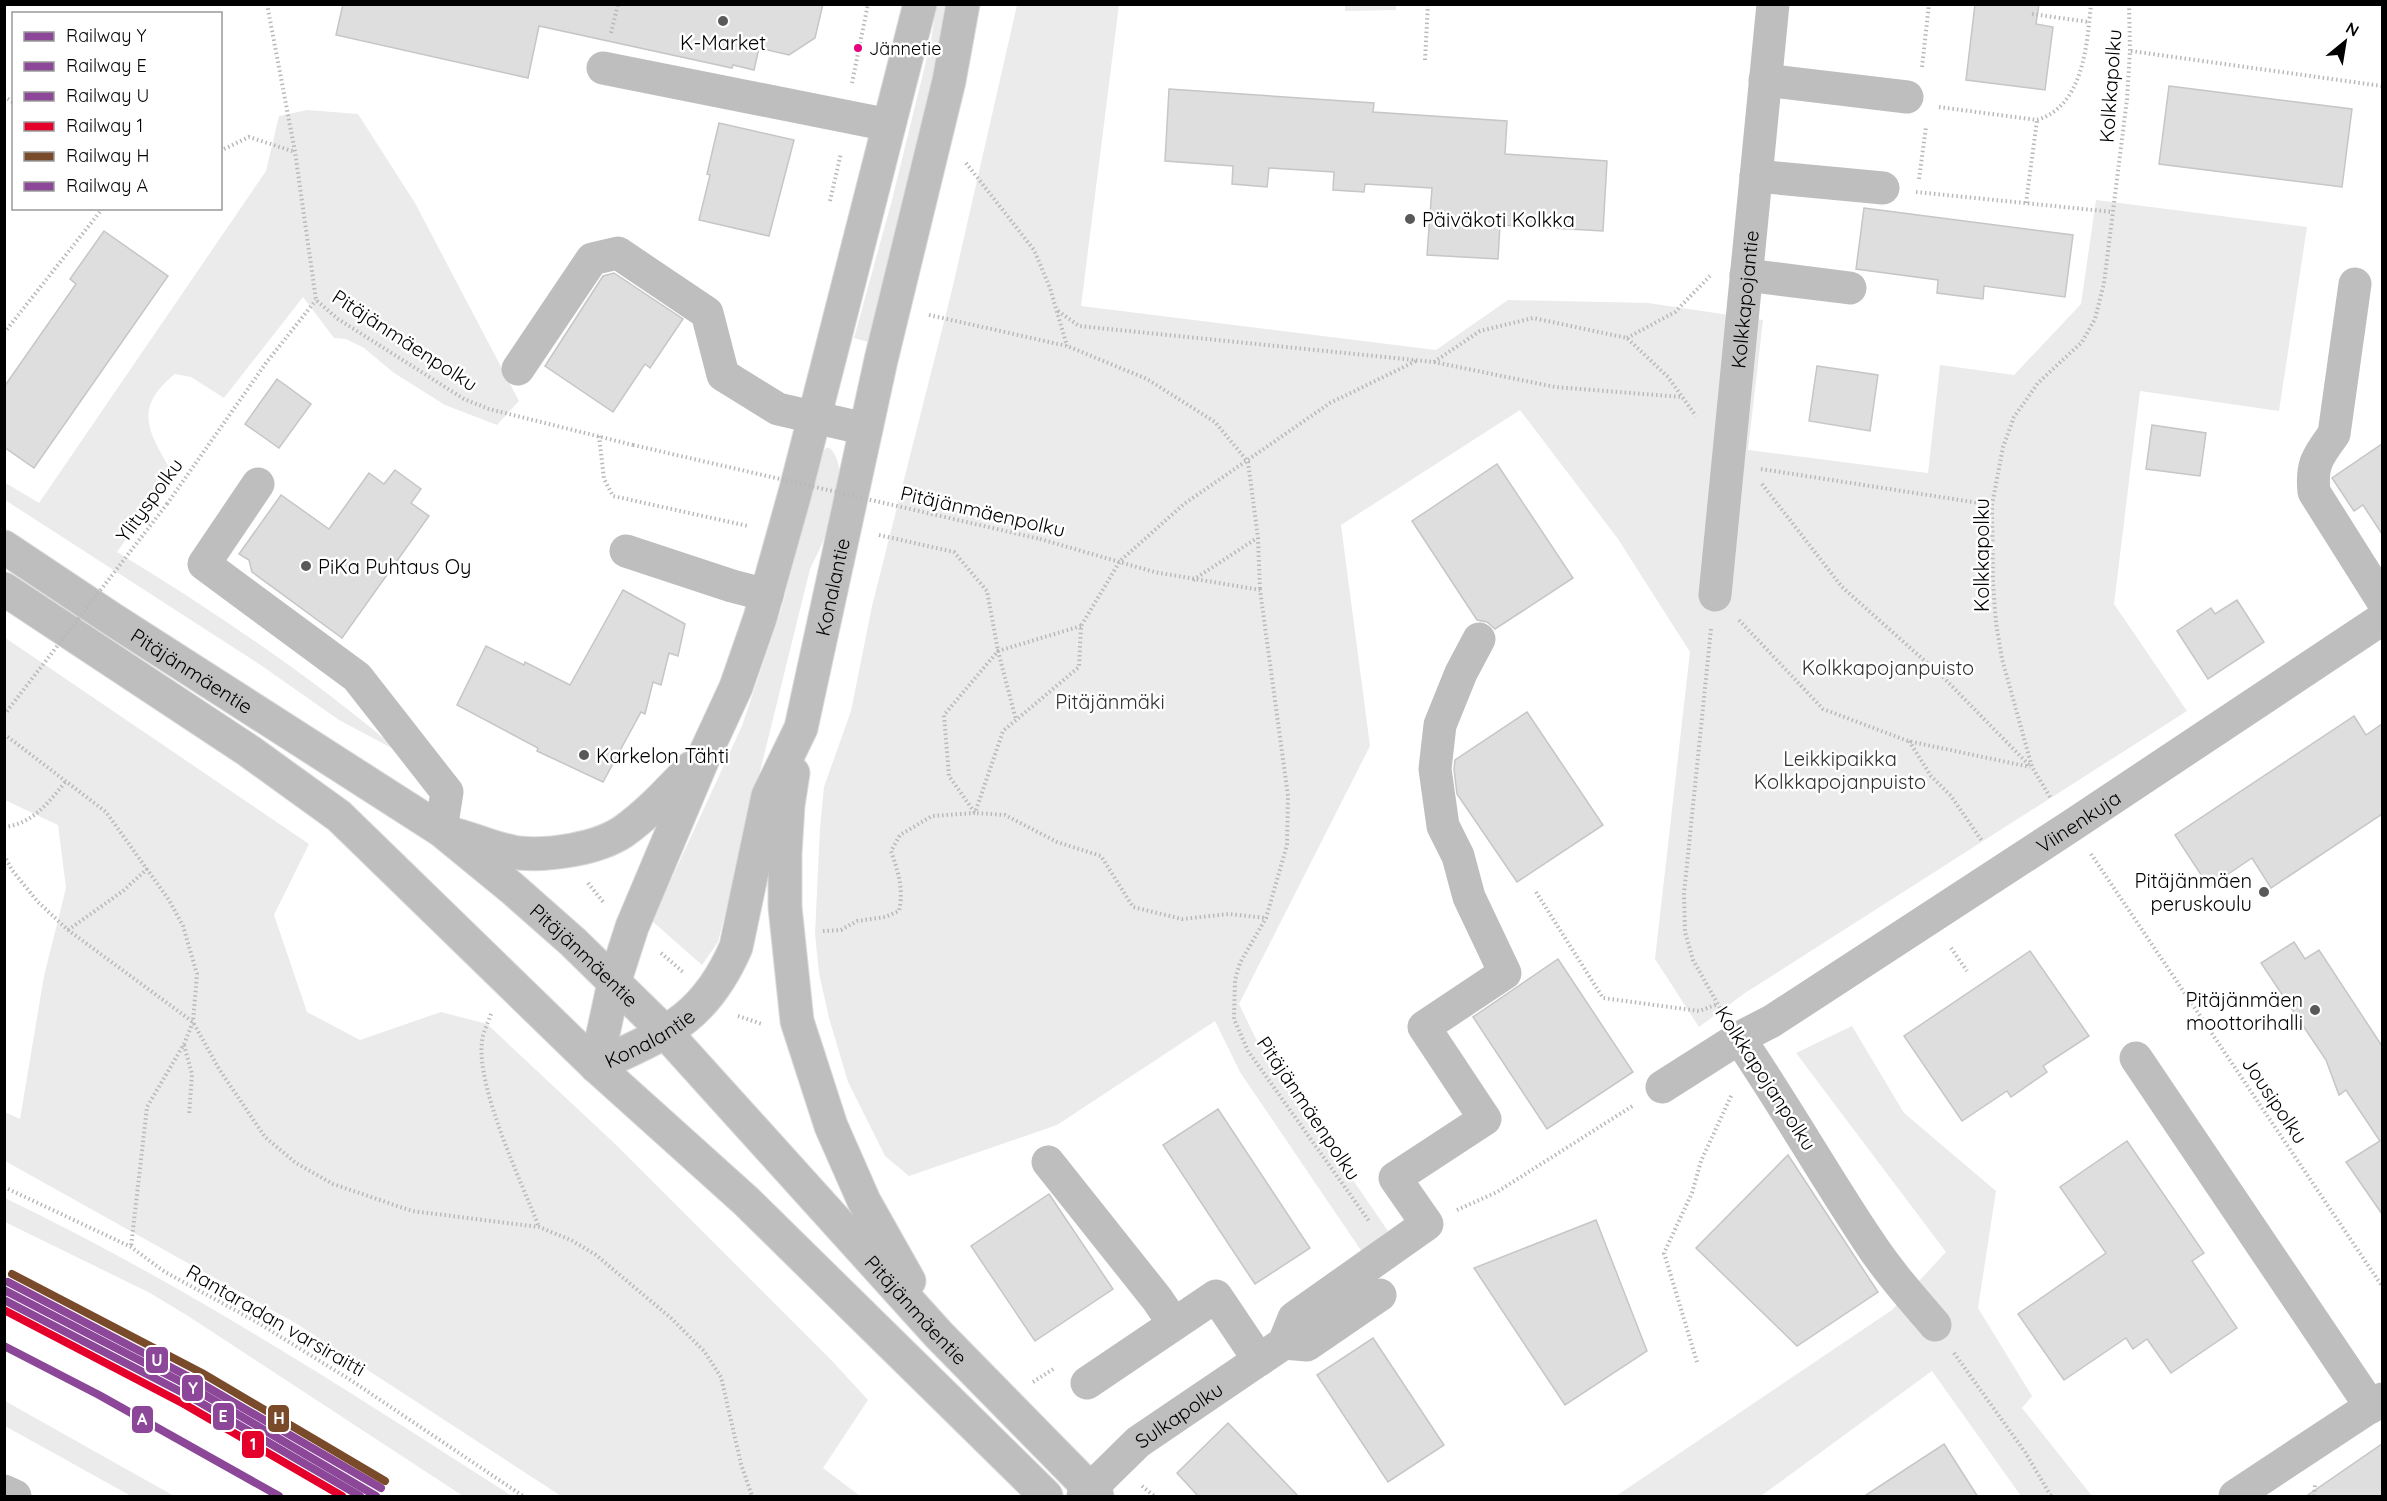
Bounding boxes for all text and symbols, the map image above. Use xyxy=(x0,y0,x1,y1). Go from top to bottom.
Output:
legend xyxy=(12,12,222,210)
north arrow xyxy=(2315,12,2375,72)
marker: K-Market xyxy=(716,14,730,28)
text: N xyxy=(2342,17,2363,41)
text: Railway Y xyxy=(66,24,146,47)
street label: Kolkkapolku xyxy=(2094,28,2126,144)
place label: K-Market xyxy=(680,30,766,55)
place label: Jännetie xyxy=(869,37,941,60)
marker: Jännetie xyxy=(852,42,864,54)
text: Railway E xyxy=(66,54,147,77)
text: Railway U xyxy=(66,84,149,107)
text: Railway 1 xyxy=(66,114,143,137)
text: Railway H xyxy=(66,144,149,167)
text: Railway A xyxy=(66,174,148,197)
place label: Päiväkoti Kolkka xyxy=(1422,207,1575,232)
marker: Päiväkoti Kolkka xyxy=(1403,212,1417,226)
street label: Kolkkapojantie xyxy=(1725,229,1763,370)
street label: Pitäjänmäenpolku xyxy=(328,284,482,396)
street label: Ylityspolku xyxy=(110,453,188,547)
street label: Pitäjänmäenpolku xyxy=(898,480,1068,542)
street label: Kolkkapolku xyxy=(1969,498,1994,612)
street label: Konalantie xyxy=(809,536,854,638)
place label: PiKa Puhtaus Oy xyxy=(318,554,471,579)
marker: PiKa Puhtaus Oy xyxy=(299,559,313,573)
street label: Pitäjänmäentie xyxy=(127,622,258,719)
park label: Kolkkapojanpuisto xyxy=(1802,655,1974,680)
park label: Pitäjänmäki xyxy=(1055,689,1165,714)
place label: Karkelon Tähti xyxy=(596,743,729,768)
park label: Leikkipaikka Kolkkapojanpuisto xyxy=(1754,746,1926,794)
marker: Karkelon Tähti xyxy=(577,748,591,762)
street label: Viinenkuja xyxy=(2031,784,2125,858)
place label: Pitäjänmäen peruskoulu xyxy=(2135,868,2252,916)
marker: Pitäjänmäen peruskoulu xyxy=(2257,885,2271,899)
street label: Pitäjänmäentie xyxy=(525,898,644,1012)
place label: Pitäjänmäen moottorihalli xyxy=(2186,987,2303,1035)
street label: Kolkkapojanpolku xyxy=(1710,1001,1822,1155)
street label: Konalantie xyxy=(600,1003,699,1073)
marker: Pitäjänmäen moottorihalli xyxy=(2308,1003,2322,1017)
street label: Pitäjänmäenpolku xyxy=(1252,1031,1366,1185)
street label: Jousipolku xyxy=(2237,1052,2313,1148)
street label: Pitäjänmäentie xyxy=(860,1250,973,1369)
street label: Rantaradan varsiraitti xyxy=(182,1259,370,1381)
line badge: U xyxy=(145,1346,169,1374)
text: U xyxy=(151,1350,163,1370)
line badge: Y xyxy=(181,1374,204,1402)
street label: Sulkapolku xyxy=(1130,1376,1227,1453)
text: Y xyxy=(188,1378,198,1398)
line badge: E xyxy=(212,1402,235,1431)
line badge: H xyxy=(267,1404,290,1433)
line badge: A xyxy=(131,1405,154,1434)
text: E xyxy=(218,1406,228,1426)
text: H xyxy=(273,1408,285,1428)
text: A xyxy=(137,1409,148,1429)
line badge: 1 xyxy=(241,1430,265,1459)
text: 1 xyxy=(250,1434,256,1454)

